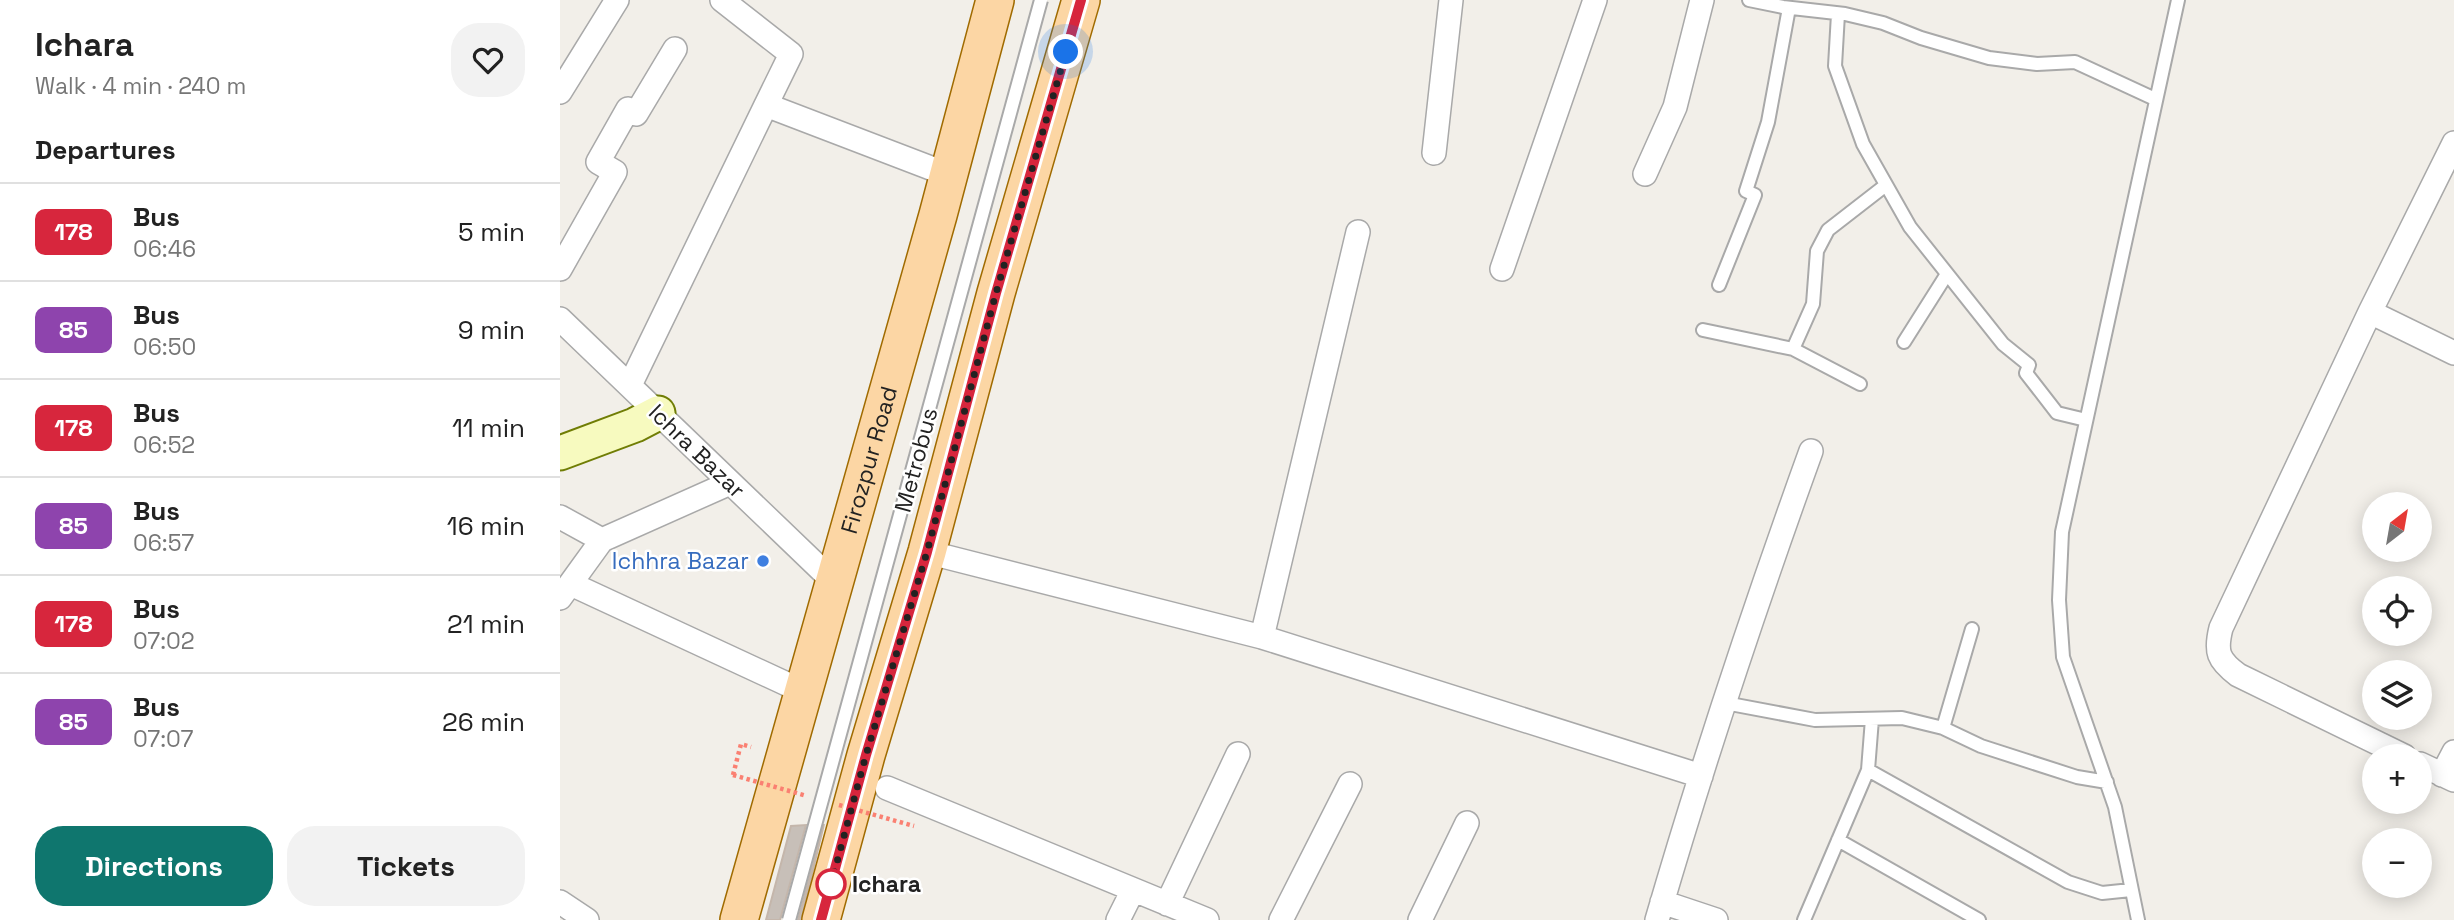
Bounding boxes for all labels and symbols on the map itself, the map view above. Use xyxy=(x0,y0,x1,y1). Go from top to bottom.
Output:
your location xyxy=(1048,34,1083,69)
street label: Firozpur Road xyxy=(834,383,904,537)
street label: Ichra Bazar xyxy=(642,397,752,505)
street label: Metrobus xyxy=(888,404,944,516)
north arrow xyxy=(2362,492,2432,562)
place label: Ichhra Bazar xyxy=(612,546,749,576)
marker: Ichhra Bazar xyxy=(755,553,771,569)
marker: Ichara xyxy=(816,869,846,899)
place label: Ichara xyxy=(852,869,921,899)

